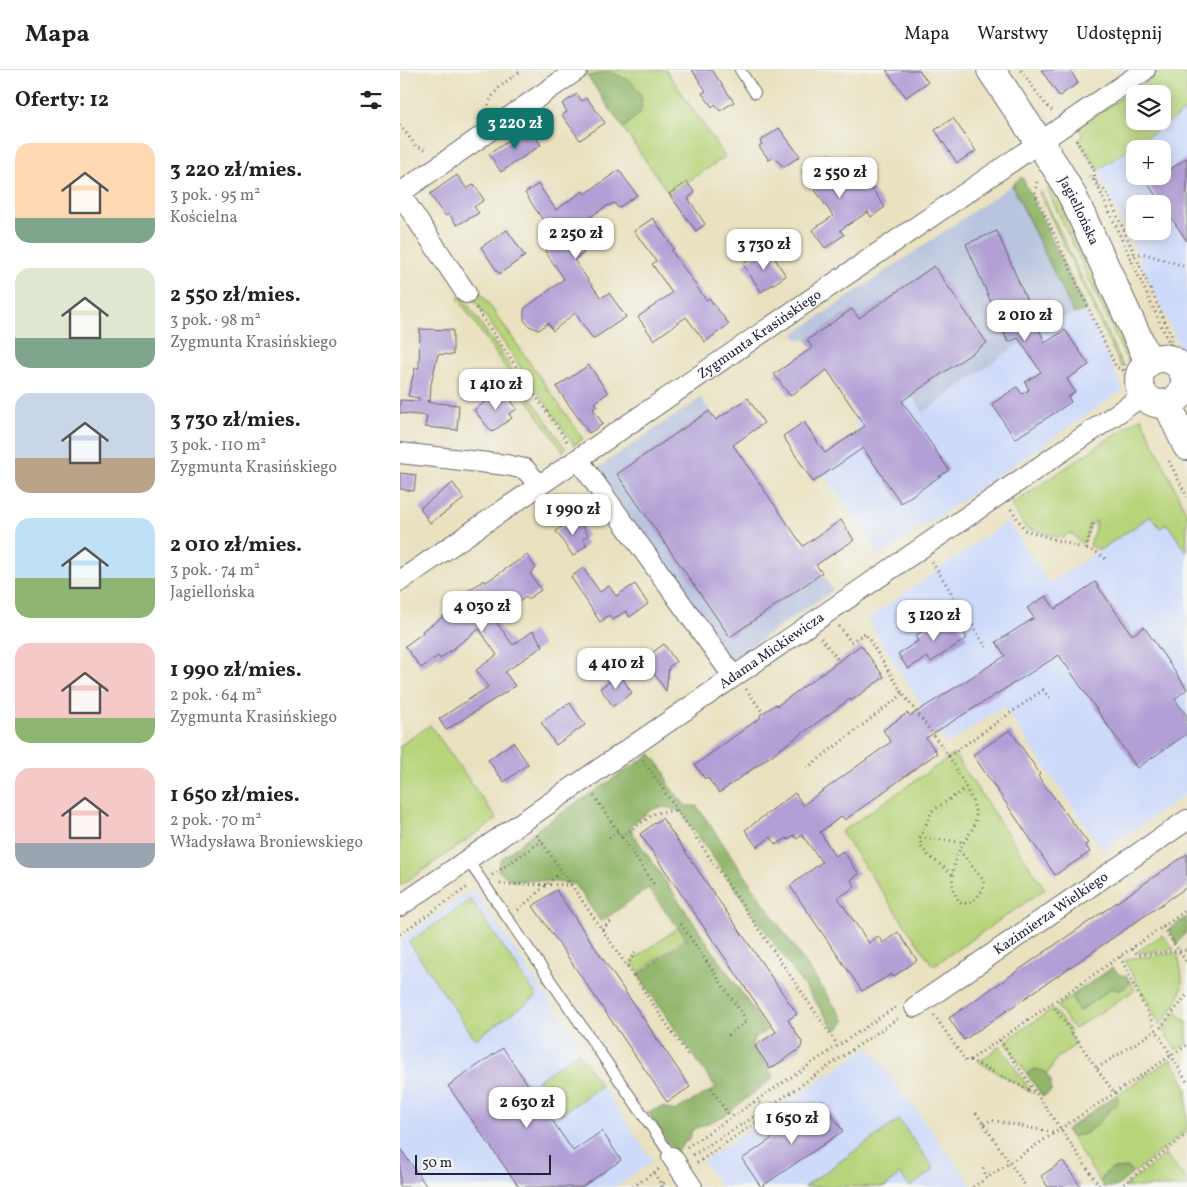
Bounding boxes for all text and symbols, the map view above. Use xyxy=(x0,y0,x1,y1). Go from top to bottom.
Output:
text: Mapa xyxy=(25,18,90,52)
text: Mapa xyxy=(904,22,949,47)
text: Warstwy xyxy=(977,22,1048,47)
text: Udostępnij xyxy=(1076,22,1162,47)
map controls xyxy=(1126,85,1171,240)
button: layers xyxy=(1126,85,1171,130)
text: Oferty: 12 xyxy=(15,86,109,115)
icon: filters xyxy=(357,86,385,114)
pin: 3 220 zł xyxy=(463,108,567,150)
text: 3 220 zł xyxy=(488,113,542,135)
button: + xyxy=(1126,140,1171,185)
text: 3 220 zł/mies. xyxy=(170,156,302,185)
pin: 2 550 zł xyxy=(788,156,892,199)
text: 2 550 zł xyxy=(813,162,867,184)
icon: home xyxy=(55,163,115,223)
street label: Jagiellońska xyxy=(1054,173,1103,248)
text: 3 pok. · 95 m² xyxy=(170,185,260,207)
button: − xyxy=(1126,195,1171,240)
text: Kościelna xyxy=(170,207,237,229)
pin: 2 250 zł xyxy=(524,218,628,260)
text: 2 250 zł xyxy=(549,223,603,245)
pin: 3 730 zł xyxy=(712,228,816,271)
text: 3 730 zł xyxy=(737,234,791,256)
text: 2 550 zł/mies. xyxy=(170,281,301,310)
street label: Zygmunta Krasińskiego xyxy=(694,285,825,384)
icon: home xyxy=(55,288,115,348)
pin: 2 010 zł xyxy=(973,300,1077,342)
text: 2 010 zł xyxy=(998,305,1052,327)
text: 3 pok. · 98 m² xyxy=(170,310,261,332)
text: Zygmunta Krasińskiego xyxy=(170,332,337,354)
pin: 1 410 zł xyxy=(444,368,548,411)
text: 1 410 zł xyxy=(470,374,522,396)
text: 3 730 zł/mies. xyxy=(170,406,301,435)
icon: home xyxy=(55,413,115,473)
text: 3 pok. · 110 m² xyxy=(170,435,266,457)
text: Zygmunta Krasińskiego xyxy=(170,457,337,479)
pin: 1 990 zł xyxy=(521,494,625,536)
text: 1 990 zł xyxy=(546,499,600,521)
text: 2 010 zł/mies. xyxy=(170,531,302,560)
icon: home xyxy=(55,538,115,598)
text: 3 pok. · 74 m² xyxy=(170,560,260,582)
text: Jagiellońska xyxy=(170,582,255,604)
pin: 4 030 zł xyxy=(430,590,534,633)
text: 4 030 zł xyxy=(453,596,511,618)
pin: 3 120 zł xyxy=(882,600,986,642)
text: 3 120 zł xyxy=(908,605,960,627)
street label: Adama Mickiewicza xyxy=(715,608,828,693)
pin: 4 410 zł xyxy=(564,648,668,690)
text: 4 410 zł xyxy=(588,653,644,675)
text: 1 990 zł/mies. xyxy=(170,656,302,685)
icon: home xyxy=(55,663,115,723)
text: 2 pok. · 64 m² xyxy=(170,685,262,707)
text: Zygmunta Krasińskiego xyxy=(170,707,337,729)
text: 1 650 zł/mies. xyxy=(170,781,300,810)
icon: home xyxy=(55,788,115,848)
text: 2 pok. · 70 m² xyxy=(170,810,261,832)
text: Władysława Broniewskiego xyxy=(170,832,363,854)
street label: Kazimierza Wielkiego xyxy=(990,867,1112,960)
pin: 2 630 zł xyxy=(475,1086,579,1129)
text: 2 630 zł xyxy=(500,1092,554,1114)
pin: 1 650 zł xyxy=(740,1102,844,1145)
text: 1 650 zł xyxy=(766,1108,818,1130)
scale bar xyxy=(415,1152,551,1175)
text: 50 m xyxy=(422,1154,452,1173)

